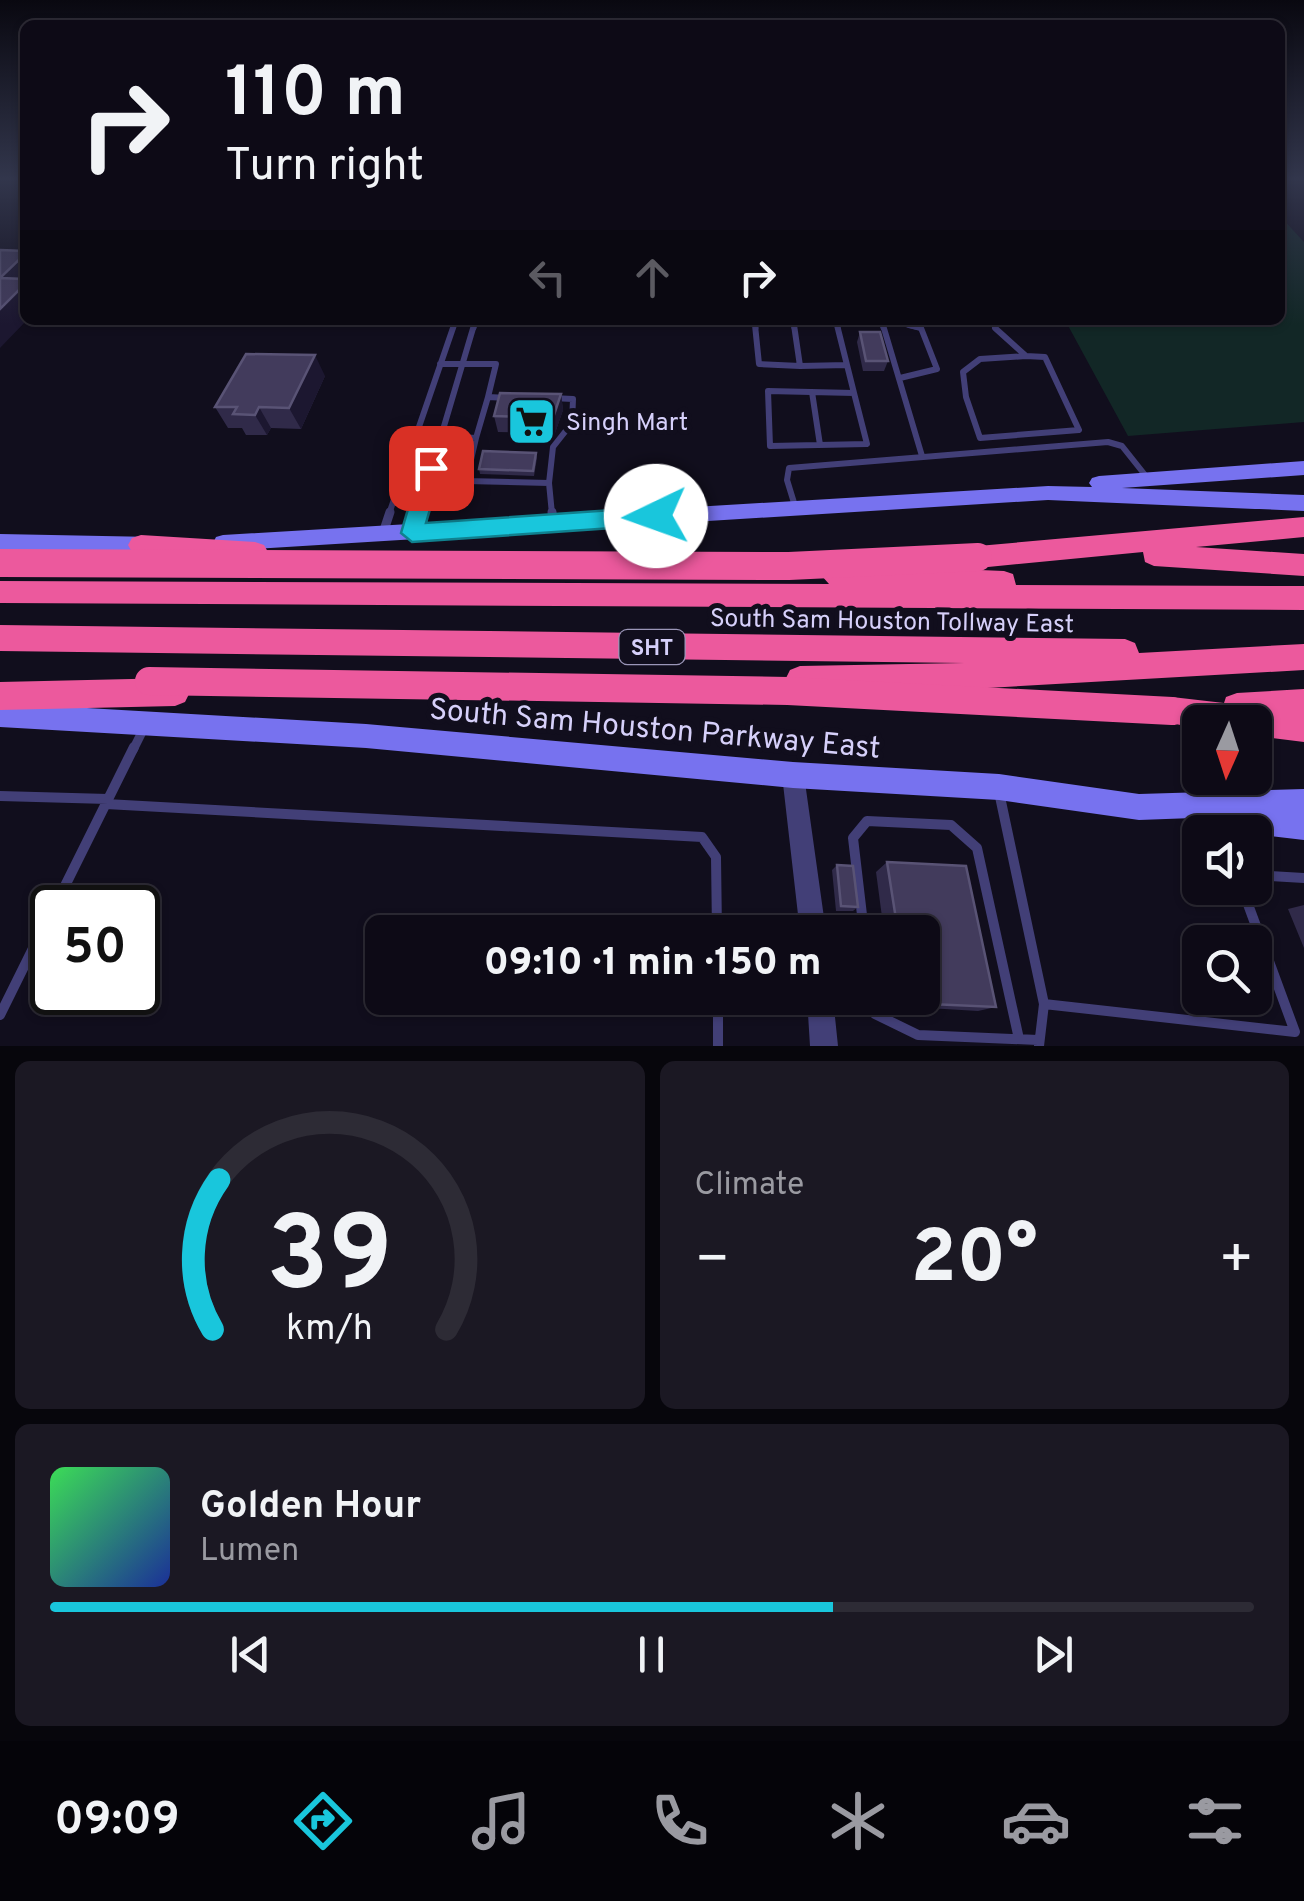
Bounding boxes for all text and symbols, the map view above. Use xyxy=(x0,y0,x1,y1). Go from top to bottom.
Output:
text: 110 m xyxy=(225,52,406,141)
icon: right xyxy=(60,60,190,190)
text: Turn right xyxy=(225,139,424,196)
icon: left xyxy=(520,250,575,305)
icon: ahead xyxy=(625,250,680,305)
icon: right xyxy=(730,250,785,305)
supermarket icon: Singh Mart xyxy=(505,395,557,447)
place label: Singh Mart xyxy=(566,408,688,440)
pin xyxy=(389,426,474,511)
icon: arrive xyxy=(404,441,459,496)
position arrow xyxy=(604,464,708,568)
street label: South Sam Houston Tollway East xyxy=(710,604,1074,642)
road number: SHT xyxy=(620,630,684,664)
street label: South Sam Houston Parkway East xyxy=(428,692,882,769)
north arrow xyxy=(1182,705,1272,795)
map controls xyxy=(1182,705,1272,1015)
button: sound xyxy=(1182,815,1272,905)
speed limit sign: 50 xyxy=(30,885,160,1015)
button: search xyxy=(1182,925,1272,1015)
text: 09:10 · 1 min · 150 m xyxy=(484,940,821,989)
text: Climate xyxy=(695,1166,804,1206)
text: 39 xyxy=(267,1195,393,1327)
text: 20° xyxy=(911,1214,1038,1309)
text: − xyxy=(695,1227,730,1297)
text: + xyxy=(1219,1227,1254,1297)
text: km/h xyxy=(286,1307,373,1353)
text: Golden Hour xyxy=(200,1483,421,1532)
text: Lumen xyxy=(200,1532,299,1572)
icon: previous xyxy=(223,1627,278,1682)
icon: pause xyxy=(624,1627,679,1682)
icon: next xyxy=(1026,1627,1081,1682)
icon: directions xyxy=(288,1786,358,1856)
icon: music xyxy=(466,1786,536,1856)
icon: phone xyxy=(645,1786,715,1856)
icon: climate xyxy=(823,1786,893,1856)
icon: car xyxy=(1001,1786,1071,1856)
icon: filters xyxy=(1180,1786,1250,1856)
text: 09:09 xyxy=(54,1793,180,1850)

